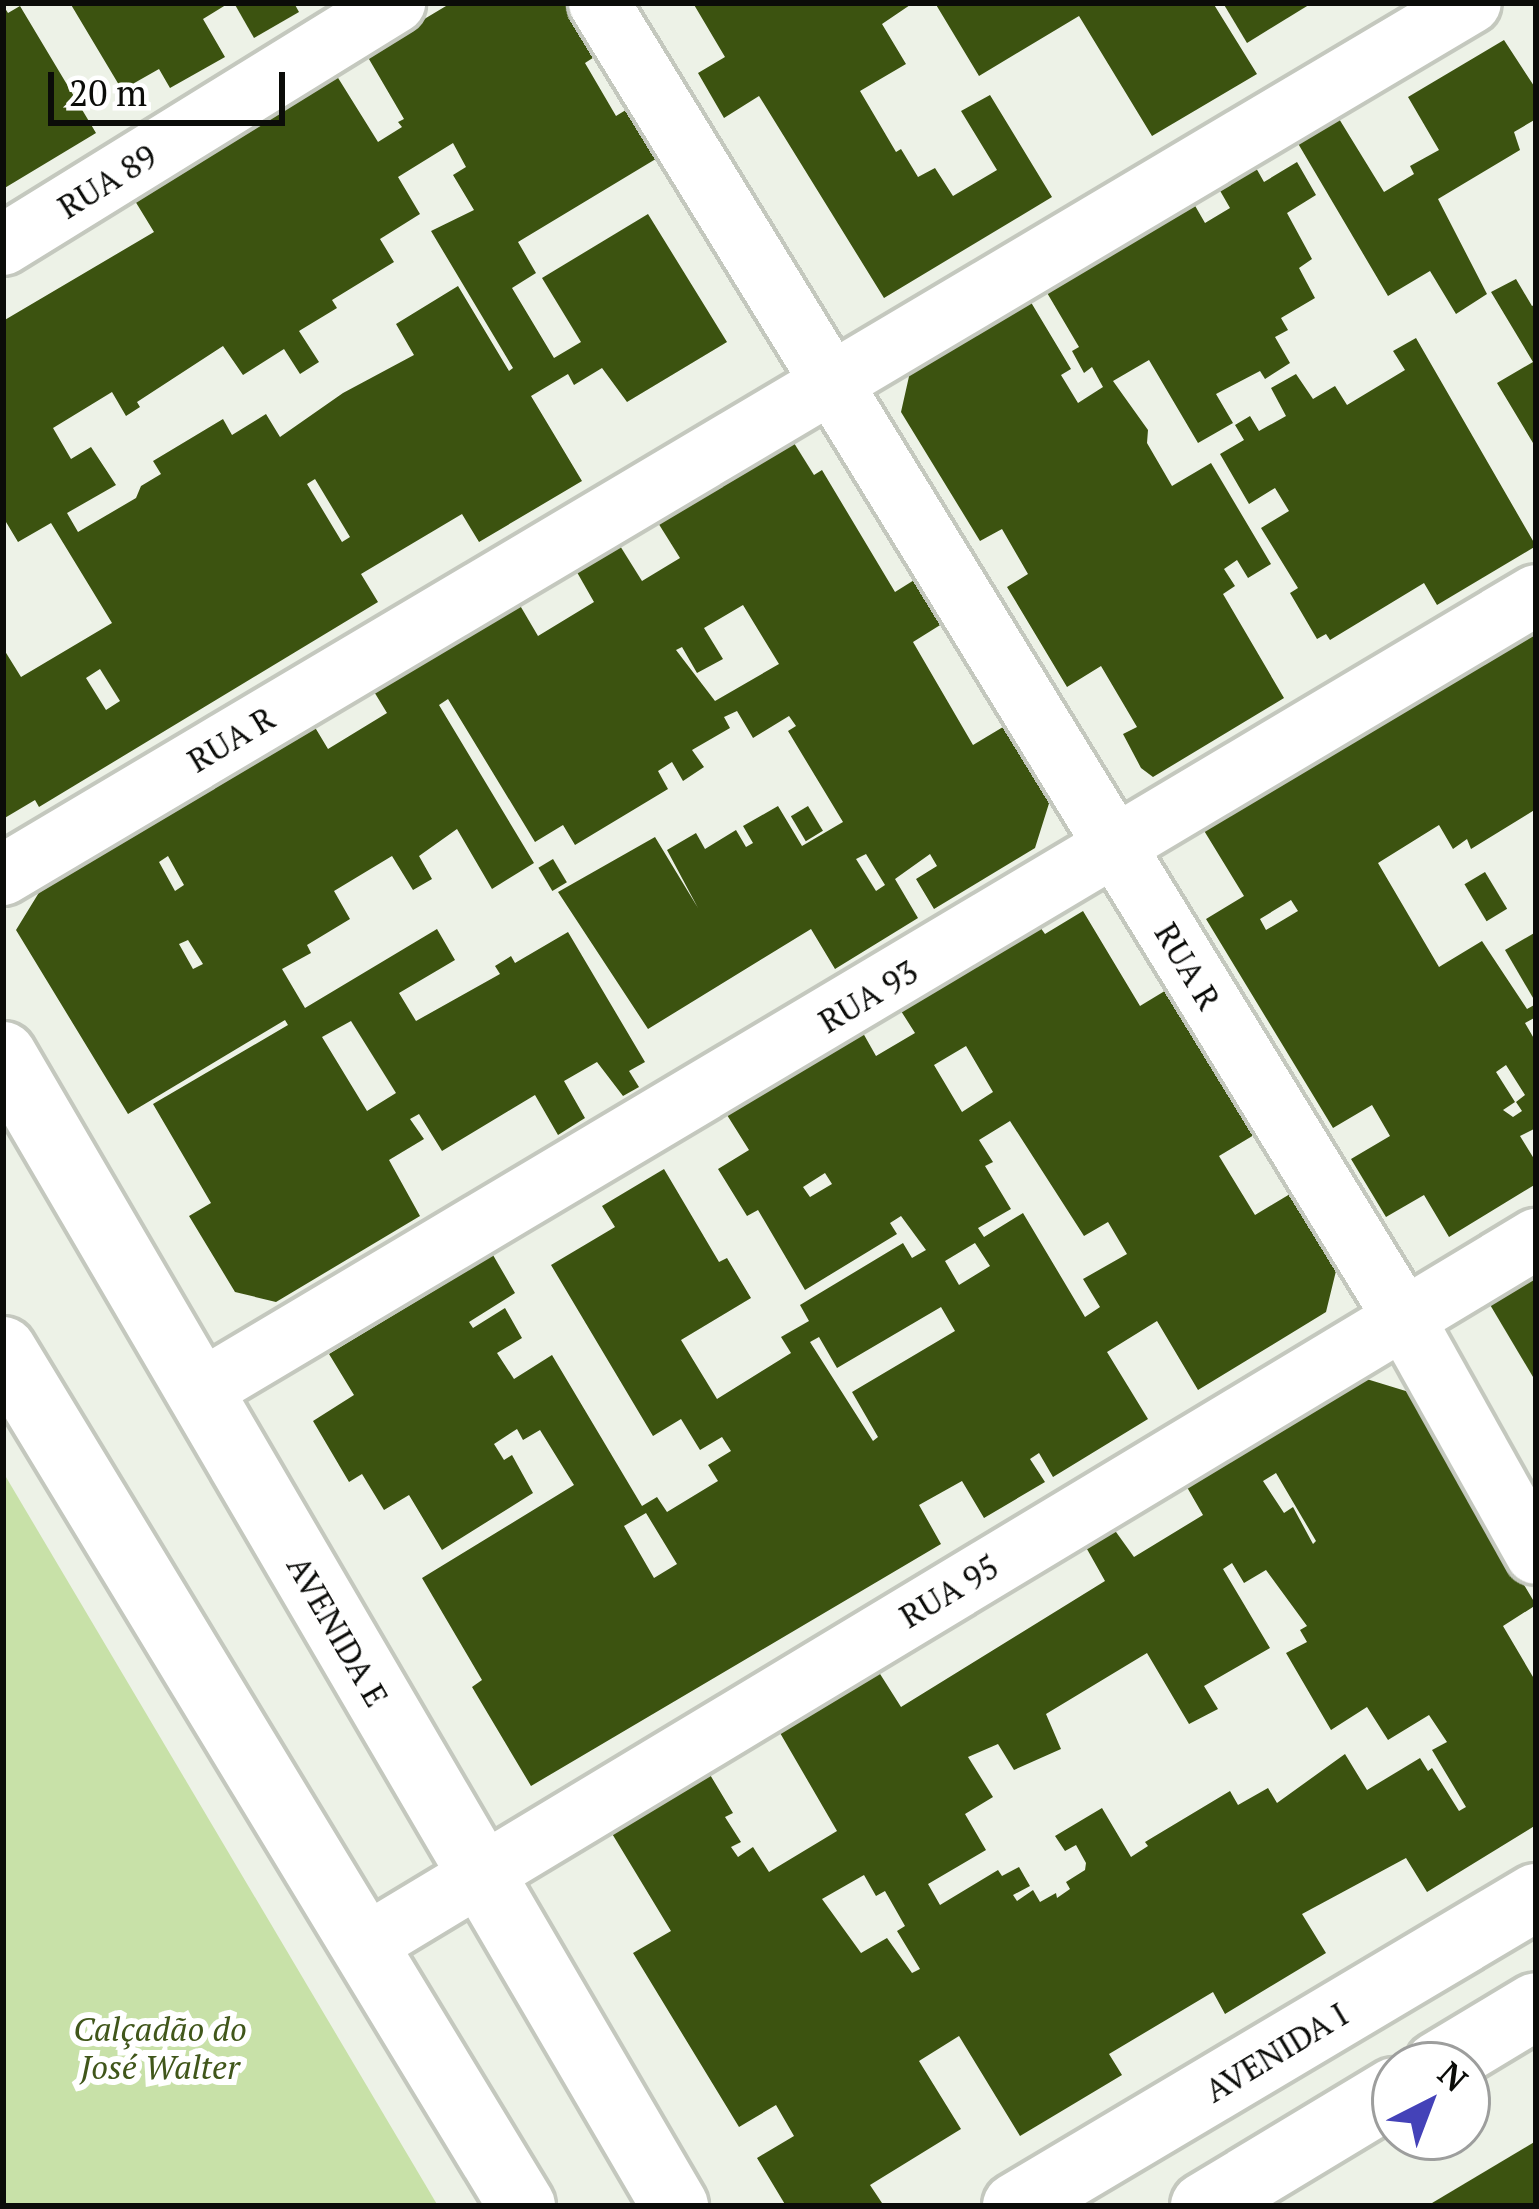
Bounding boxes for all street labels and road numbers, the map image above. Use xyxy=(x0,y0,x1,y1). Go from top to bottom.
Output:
street label: RUA 89 xyxy=(50,135,164,227)
street label: RUA R xyxy=(180,698,282,780)
street label: RUA R xyxy=(1147,915,1229,1017)
street label: RUA 93 xyxy=(811,951,925,1041)
street label: RUA 95 xyxy=(892,1546,1006,1636)
street label: AVENIDA E xyxy=(279,1548,397,1714)
street label: AVENIDA I xyxy=(1197,1994,1355,2110)

